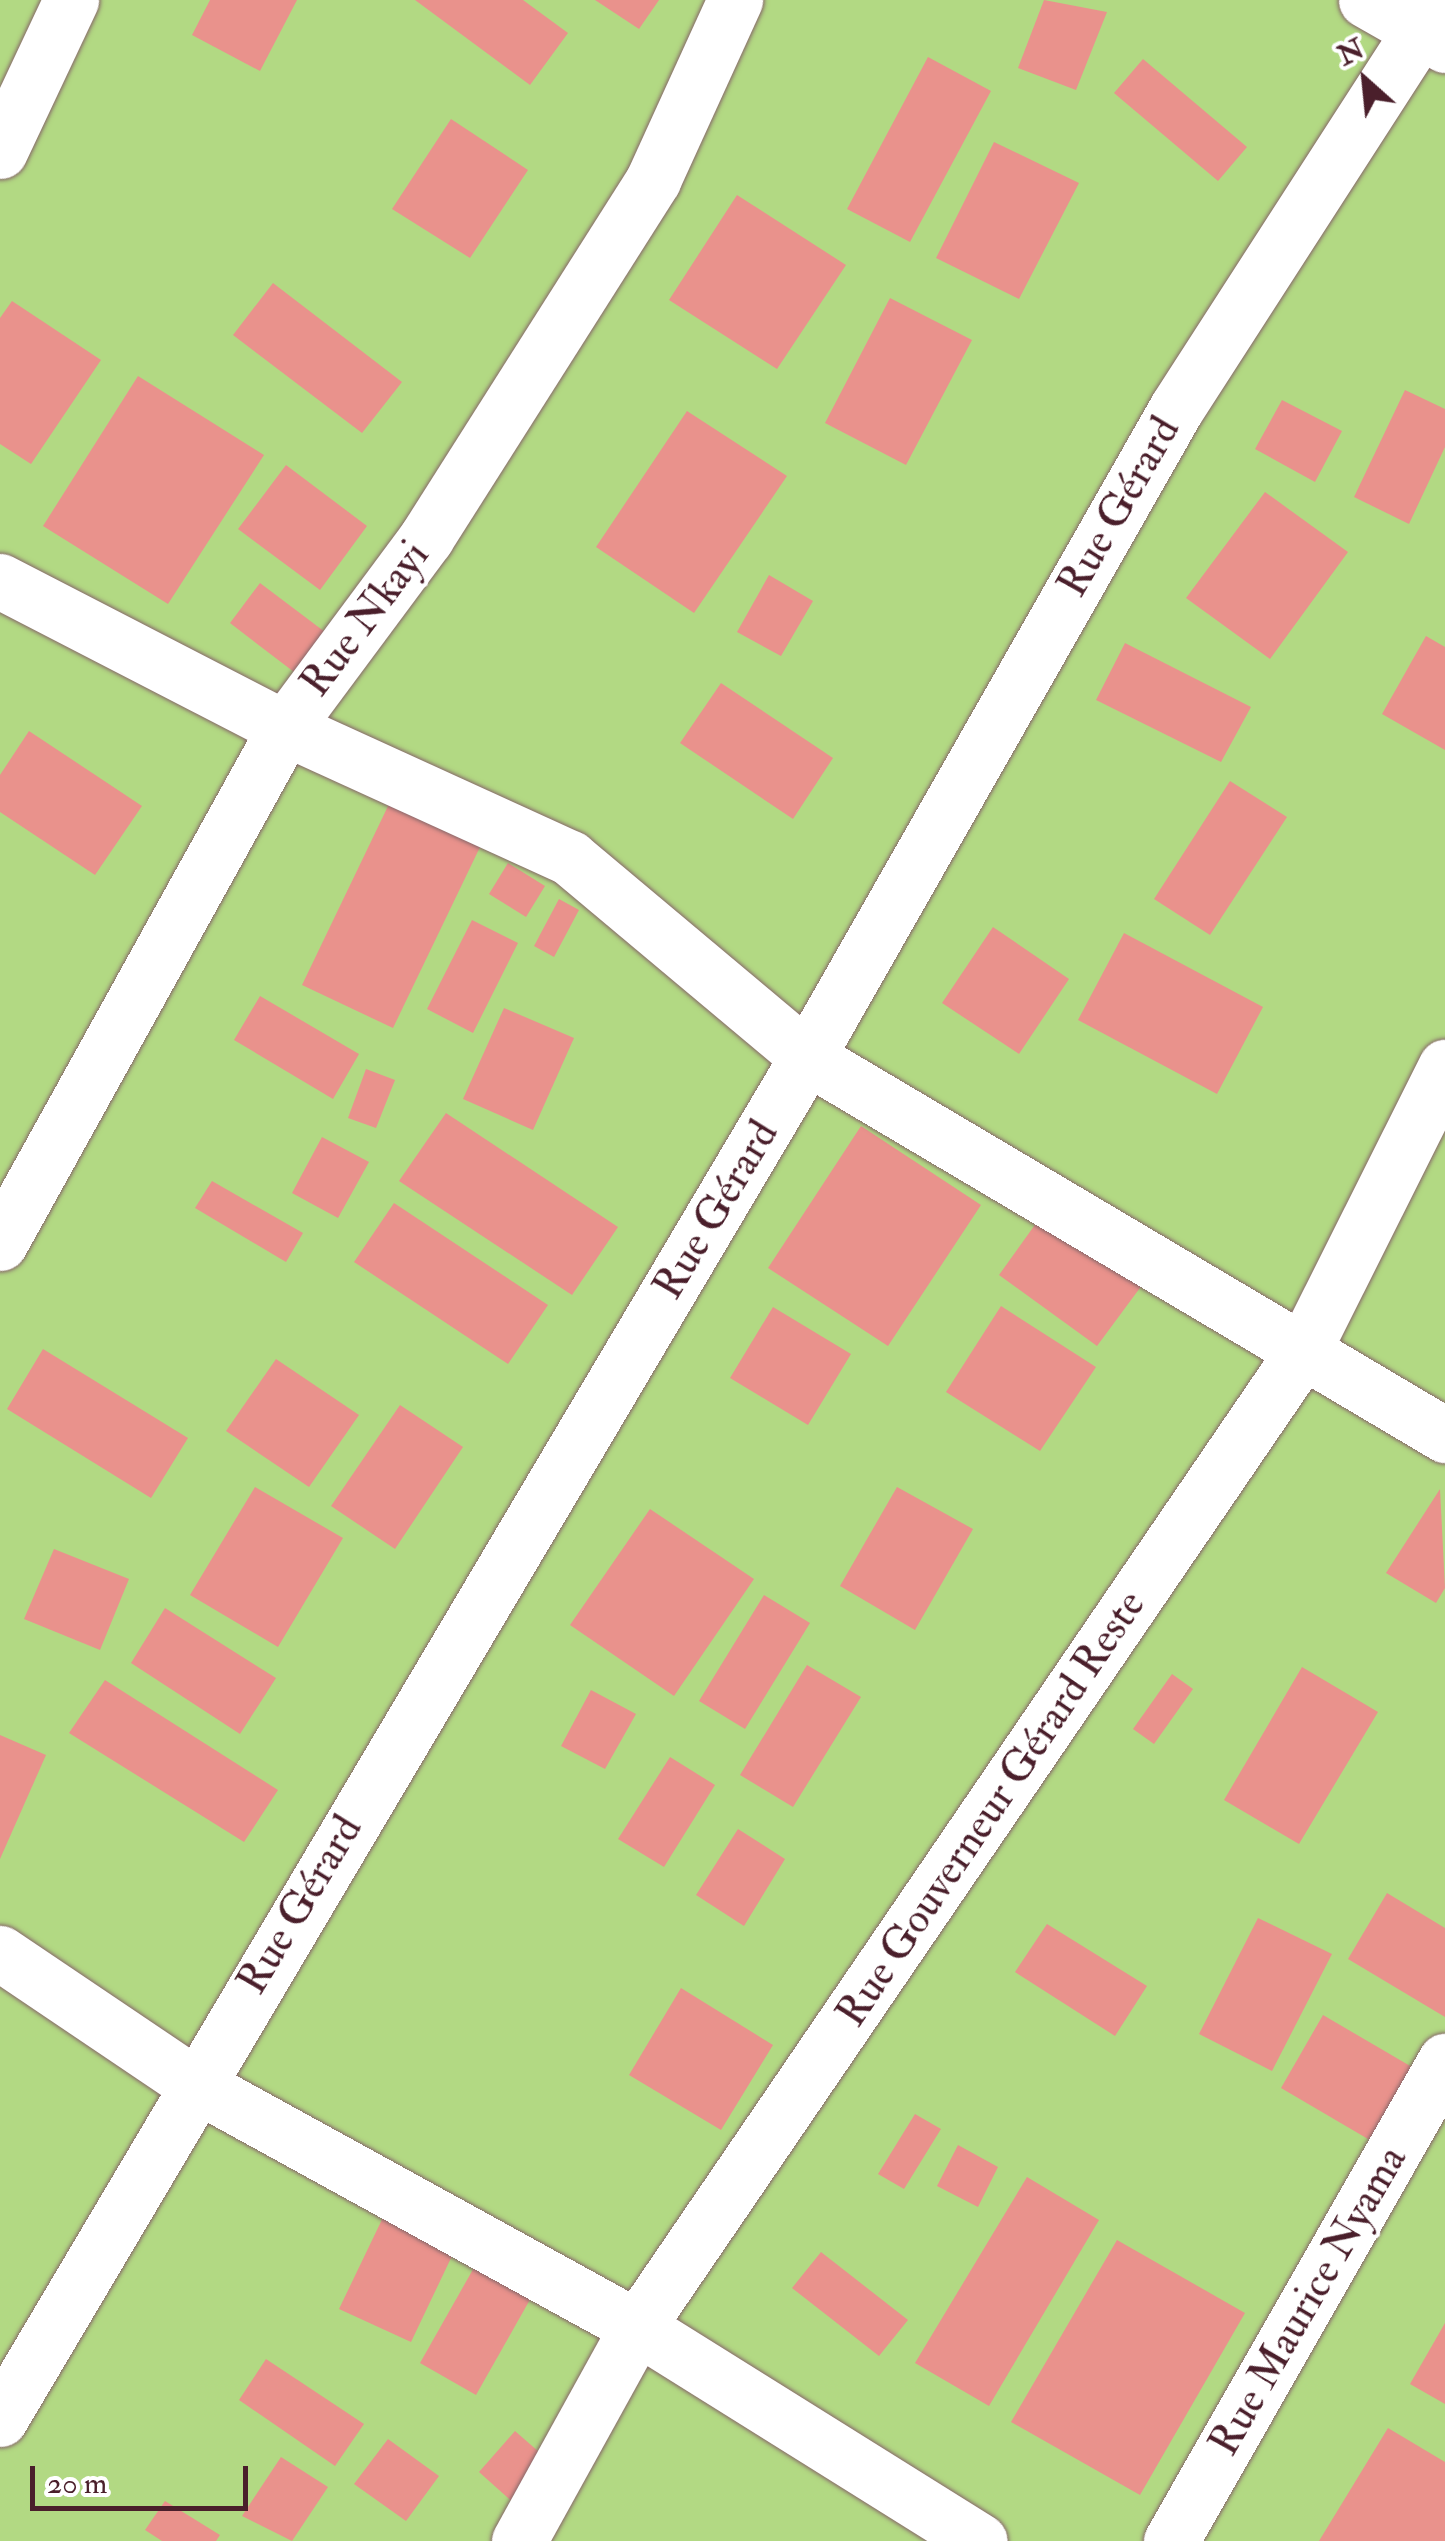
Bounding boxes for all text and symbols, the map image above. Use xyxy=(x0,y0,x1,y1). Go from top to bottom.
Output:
north arrow xyxy=(1315,30,1415,130)
text: N xyxy=(1332,32,1370,74)
street label: Rue Gérard xyxy=(1047,408,1191,606)
street label: Rue Nkayi xyxy=(290,531,440,707)
street label: Rue Gérard xyxy=(643,1111,789,1309)
street label: Rue Gouverneur Gérard Reste xyxy=(826,1581,1156,2037)
street label: Rue Gérard xyxy=(227,1806,373,2004)
street label: Rue Maurice Nyama xyxy=(1199,2137,1417,2465)
scale bar xyxy=(35,2446,252,2508)
text: 20 m xyxy=(47,2465,107,2502)

